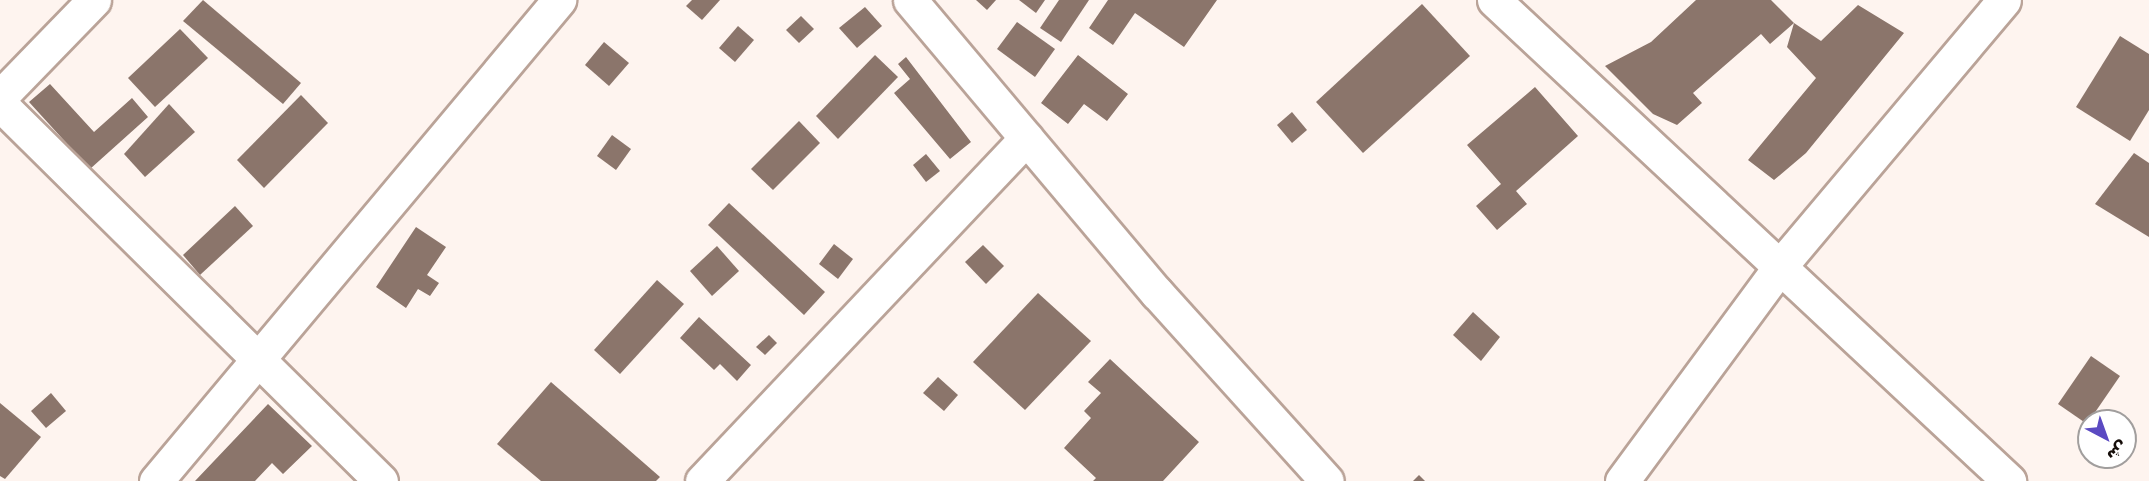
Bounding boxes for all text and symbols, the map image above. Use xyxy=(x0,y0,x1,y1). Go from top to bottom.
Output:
north arrow xyxy=(2077,409,2137,469)
text: ش xyxy=(2103,437,2132,466)

